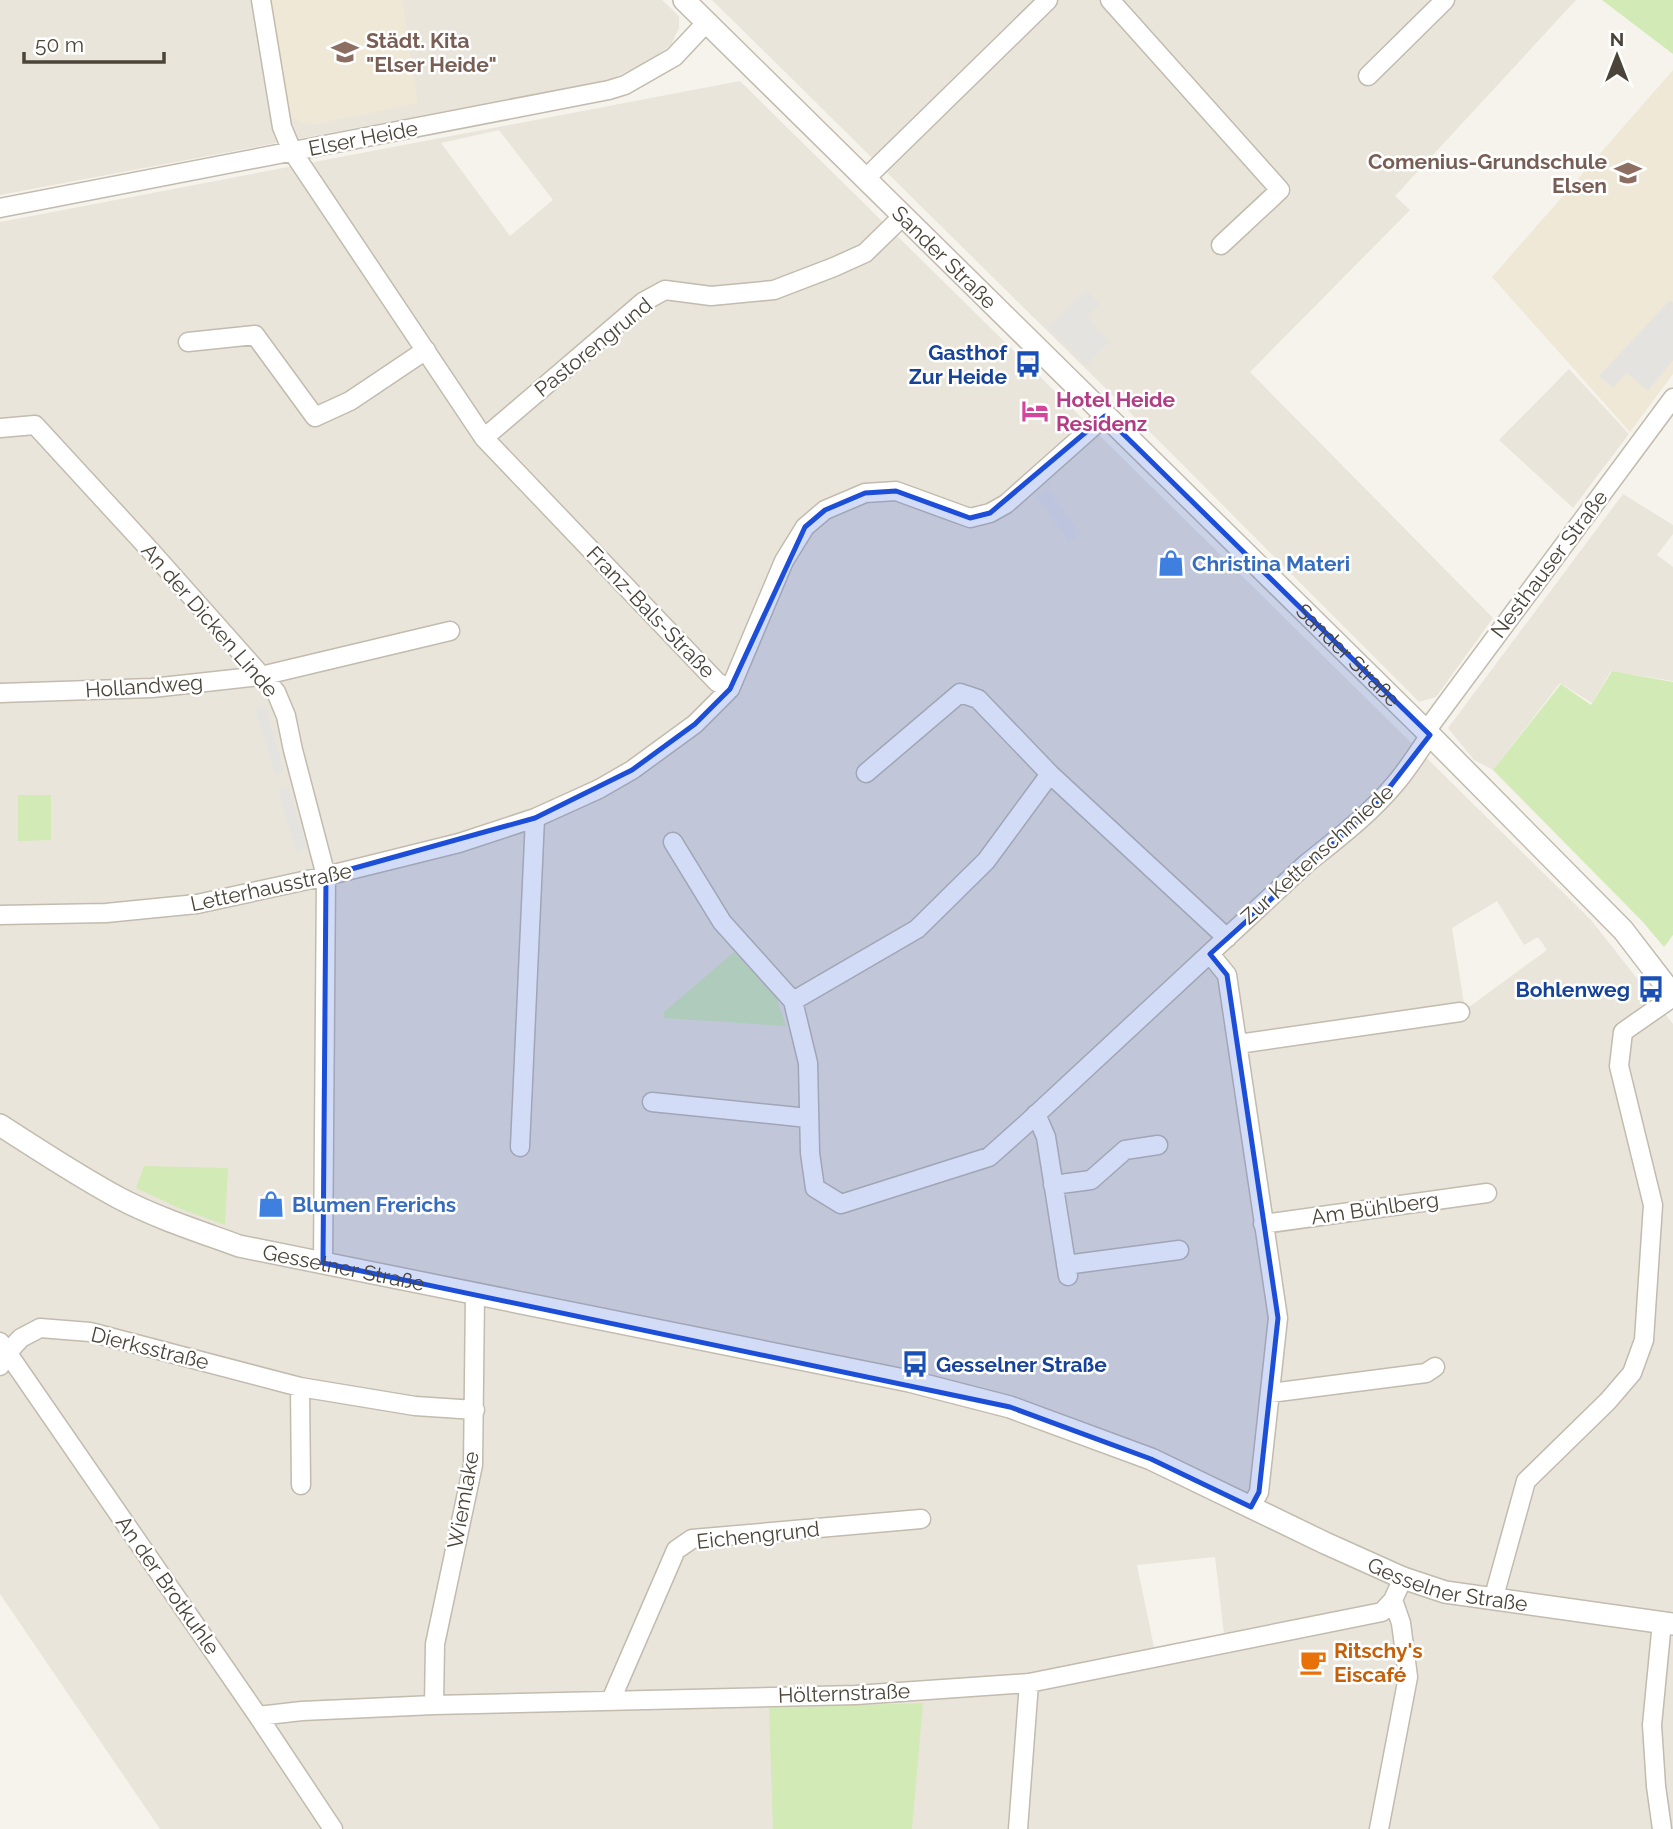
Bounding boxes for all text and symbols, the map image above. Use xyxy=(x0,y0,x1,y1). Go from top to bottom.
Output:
scale bar xyxy=(24,21,164,65)
north arrow xyxy=(1582,21,1652,91)
place label: Städt. Kita "Elser Heide" xyxy=(366,28,497,77)
text: N xyxy=(1610,28,1624,50)
text: 50 m xyxy=(35,32,84,57)
school or university icon: Städt. Kita "Elser Heide" xyxy=(330,37,360,67)
street label: Elser Heide xyxy=(306,115,420,161)
place label: Comenius-Grundschule Elsen xyxy=(1368,149,1607,198)
school or university icon: Comenius-Grundschule Elsen xyxy=(1613,158,1643,188)
street label: Sander Straße xyxy=(887,200,1002,314)
street label: Pastorengrund xyxy=(529,292,657,402)
place label: Gasthof Zur Heide xyxy=(909,340,1008,389)
bus stop icon: Gasthof Zur Heide xyxy=(1013,349,1043,379)
place label: Hotel Heide Residenz xyxy=(1056,387,1176,436)
hotel icon: Hotel Heide Residenz xyxy=(1020,396,1050,426)
street label: Nesthauser Straße xyxy=(1485,485,1613,643)
street label: An der Dicken Linde xyxy=(136,538,284,702)
street label: Franz-Bals-Straße xyxy=(582,541,720,683)
shop icon: Christina Materi xyxy=(1156,548,1186,578)
place label: Christina Materi xyxy=(1192,551,1350,576)
street label: Sander Straße xyxy=(1291,598,1406,712)
street label: Hollandweg xyxy=(84,669,204,703)
street label: Zur Kettenschmiede xyxy=(1236,779,1398,929)
street label: Letterhausstraße xyxy=(188,858,354,916)
bus stop icon: Bohlenweg xyxy=(1636,974,1666,1004)
place label: Bohlenweg xyxy=(1515,977,1630,1002)
street label: Am Bühlberg xyxy=(1310,1187,1440,1229)
shop icon: Blumen Frerichs xyxy=(256,1189,286,1219)
place label: Blumen Frerichs xyxy=(292,1192,456,1217)
street label: Gesselner Straße xyxy=(261,1239,427,1296)
street label: Dierksstraße xyxy=(89,1321,211,1375)
bus stop icon: Gesselner Straße xyxy=(900,1349,930,1379)
place label: Gesselner Straße xyxy=(936,1352,1107,1377)
street label: Wiemlake xyxy=(442,1449,484,1551)
street label: An der Brotkuhle xyxy=(111,1511,225,1659)
street label: Eichengrund xyxy=(695,1516,821,1554)
street label: Gesselner Straße xyxy=(1364,1551,1529,1616)
place label: Ritschy's Eiscafé xyxy=(1334,1638,1423,1687)
cafe icon: Ritschy's Eiscafé xyxy=(1298,1647,1328,1677)
street label: Hölternstraße xyxy=(778,1678,910,1708)

